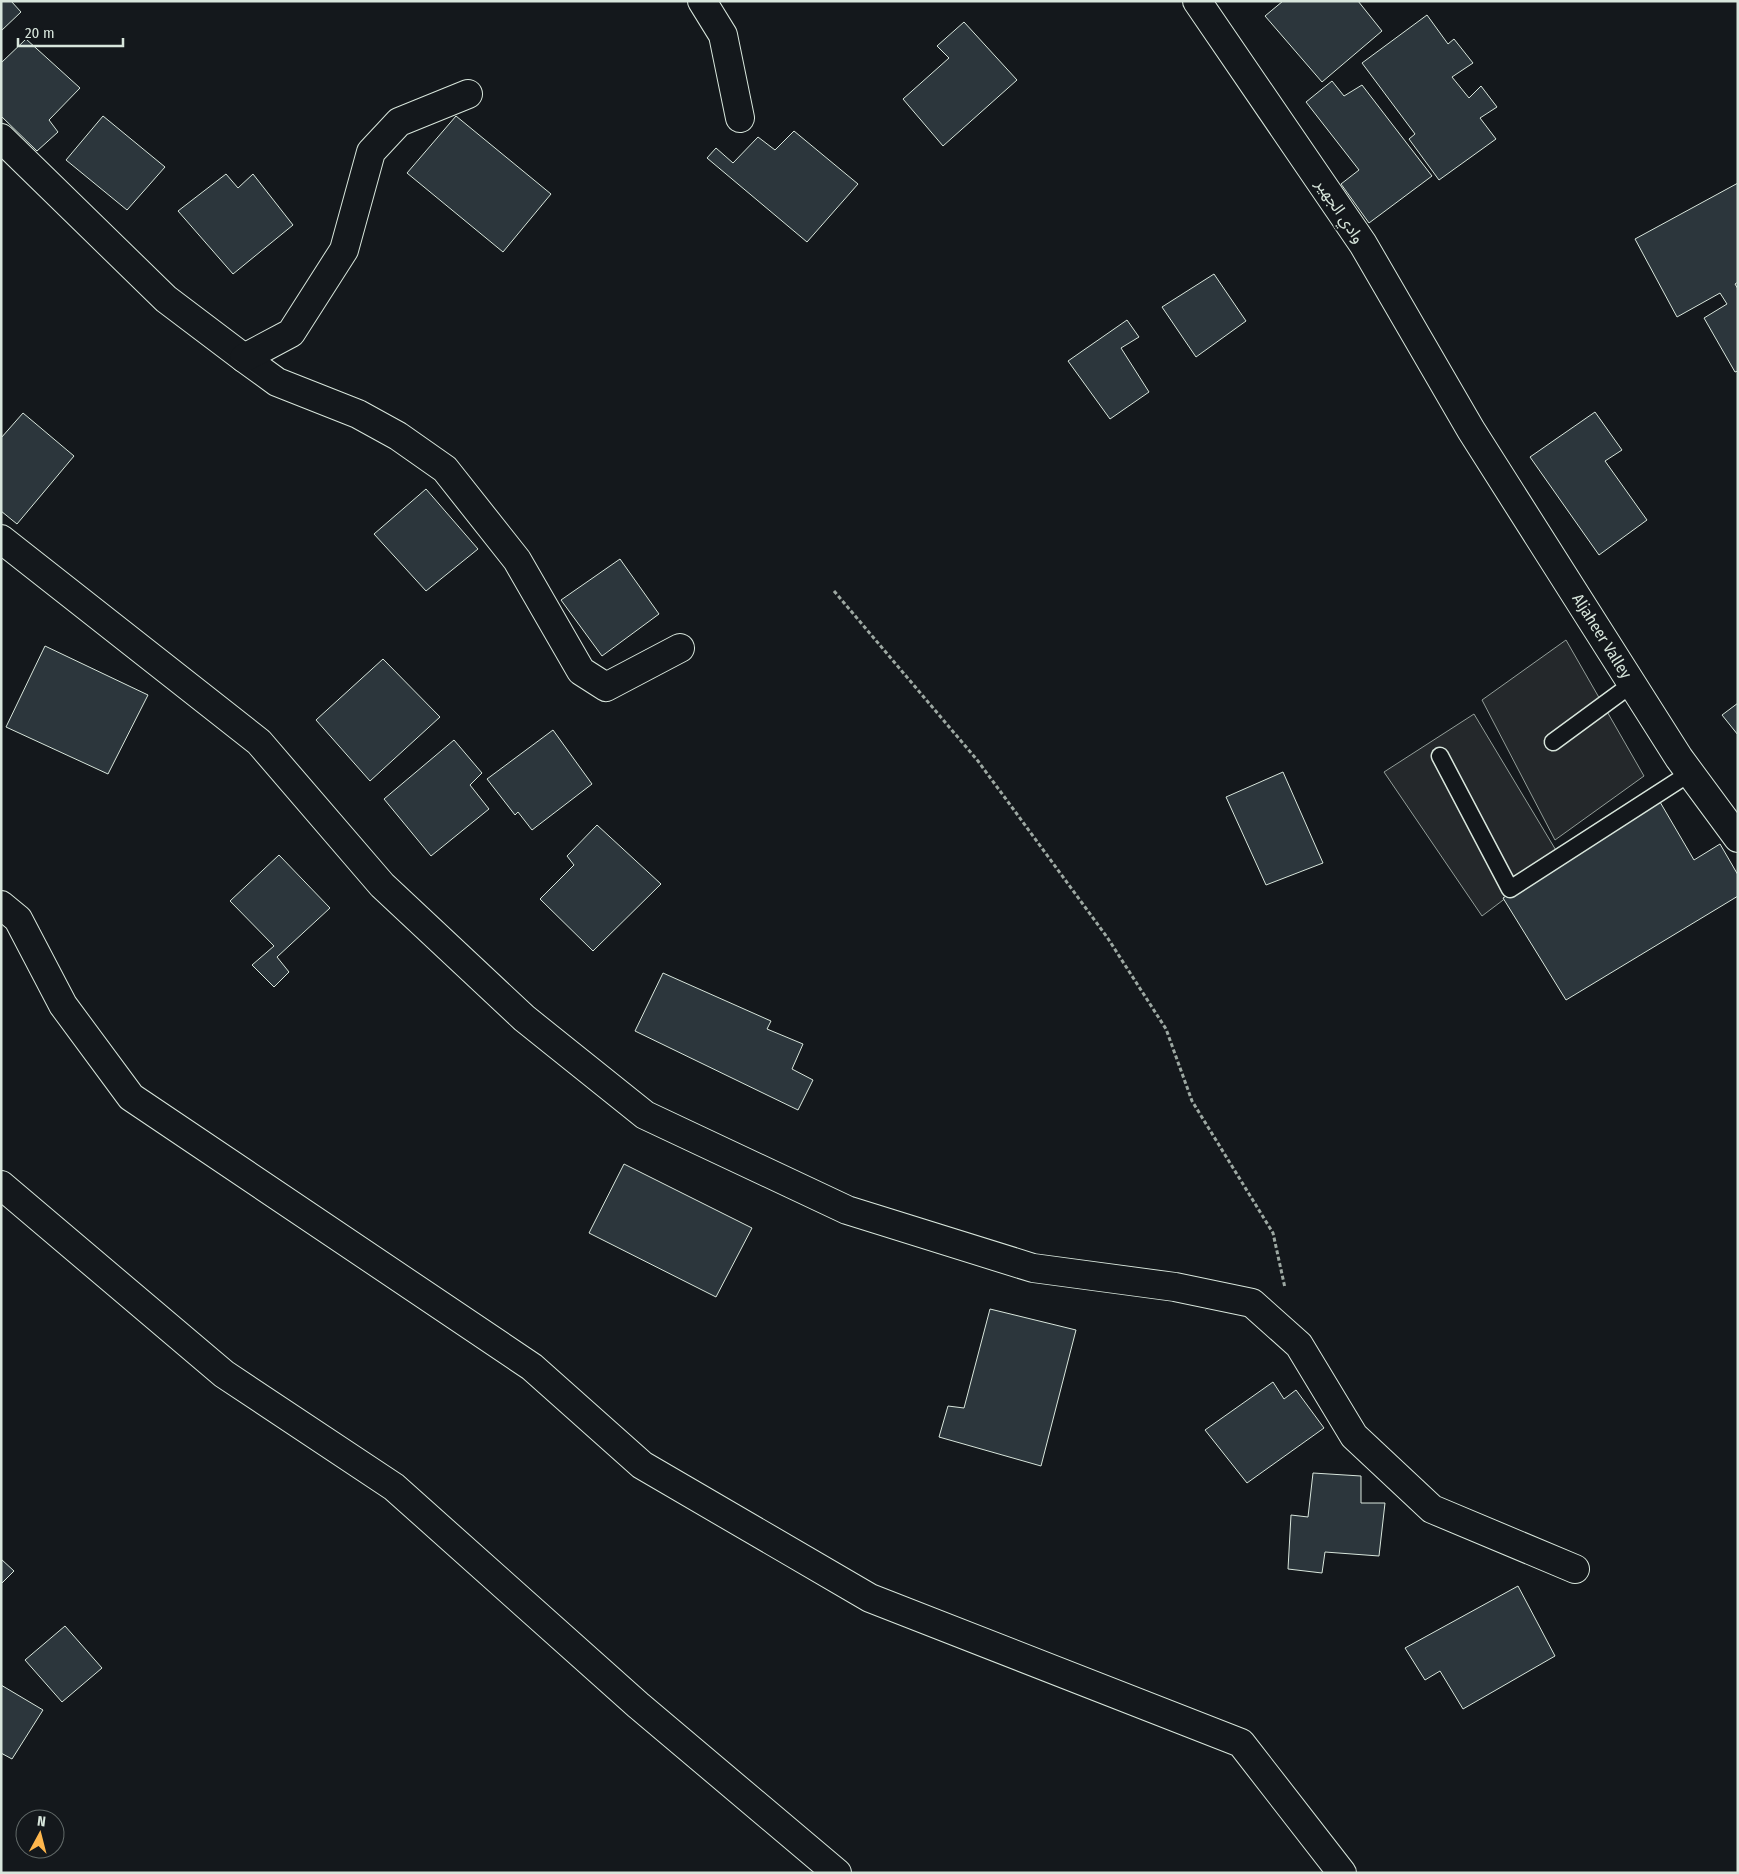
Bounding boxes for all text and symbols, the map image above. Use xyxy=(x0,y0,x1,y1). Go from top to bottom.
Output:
scale bar xyxy=(18,15,122,47)
text: 20 m xyxy=(25,24,55,42)
street label: وادي الجهير xyxy=(1309,175,1368,248)
street label: Aljaheer Valley xyxy=(1568,590,1636,683)
north arrow xyxy=(15,1809,65,1859)
text: N xyxy=(36,1813,47,1831)

